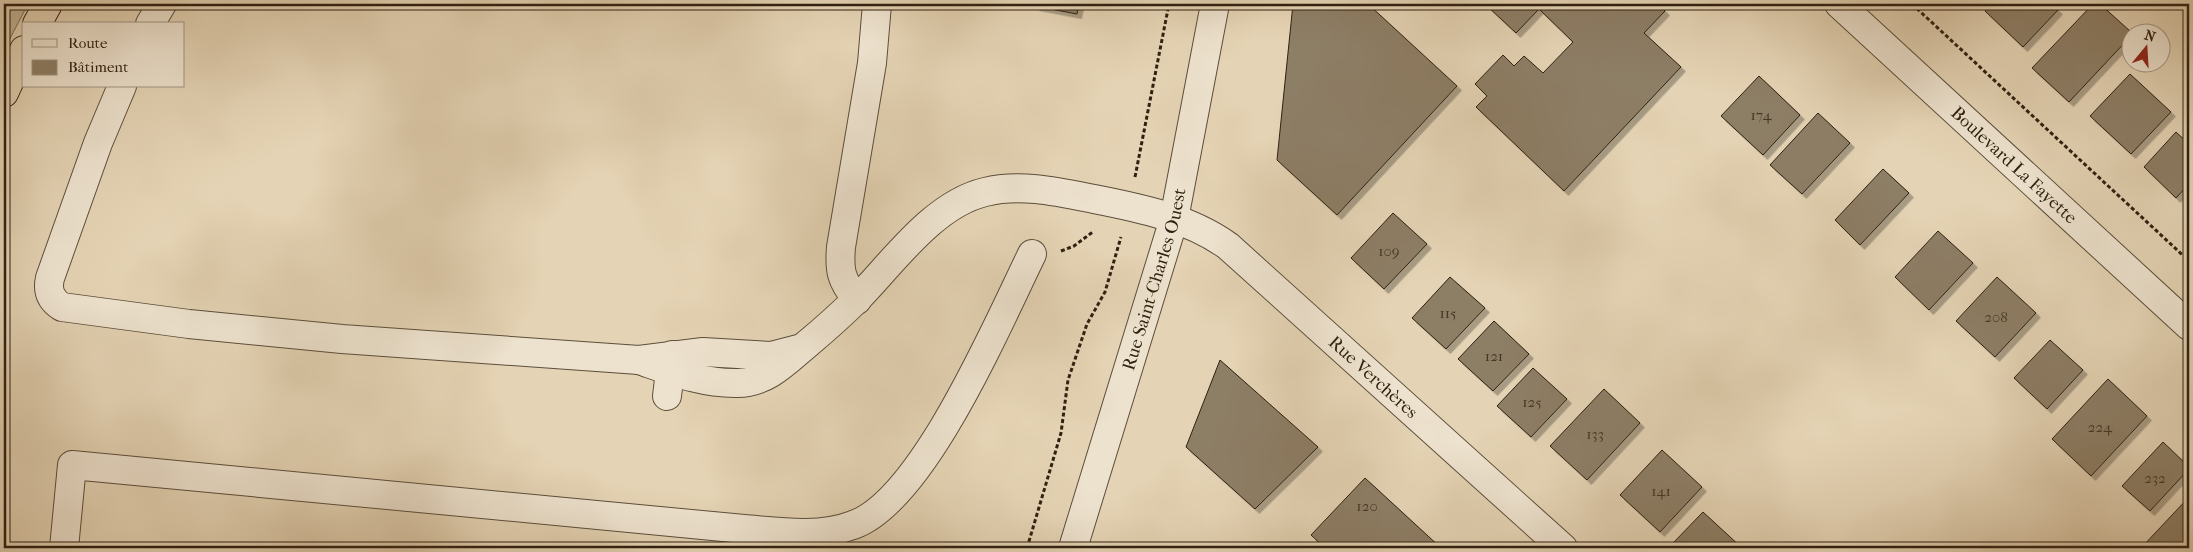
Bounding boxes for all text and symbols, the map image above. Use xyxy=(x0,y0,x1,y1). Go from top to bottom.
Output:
legend xyxy=(22,22,185,88)
north arrow xyxy=(2120,22,2170,72)
text: N xyxy=(2142,26,2158,46)
text: Route xyxy=(68,34,108,52)
text: Bâtiment xyxy=(68,58,129,76)
street label: Boulevard La Fayette xyxy=(1947,102,2081,229)
house number: 174 xyxy=(1750,106,1773,124)
street label: Rue Saint-Charles Ouest xyxy=(1118,186,1191,373)
house number: 109 xyxy=(1378,242,1400,260)
house number: 115 xyxy=(1439,304,1457,322)
house number: 208 xyxy=(1984,308,2008,326)
street label: Rue Verchères xyxy=(1324,332,1422,423)
house number: 121 xyxy=(1485,347,1503,365)
house number: 125 xyxy=(1522,393,1542,411)
house number: 224 xyxy=(2088,418,2113,436)
house number: 133 xyxy=(1586,425,1604,443)
house number: 232 xyxy=(2144,469,2166,487)
house number: 141 xyxy=(1651,482,1671,500)
house number: 120 xyxy=(1356,497,1378,515)

